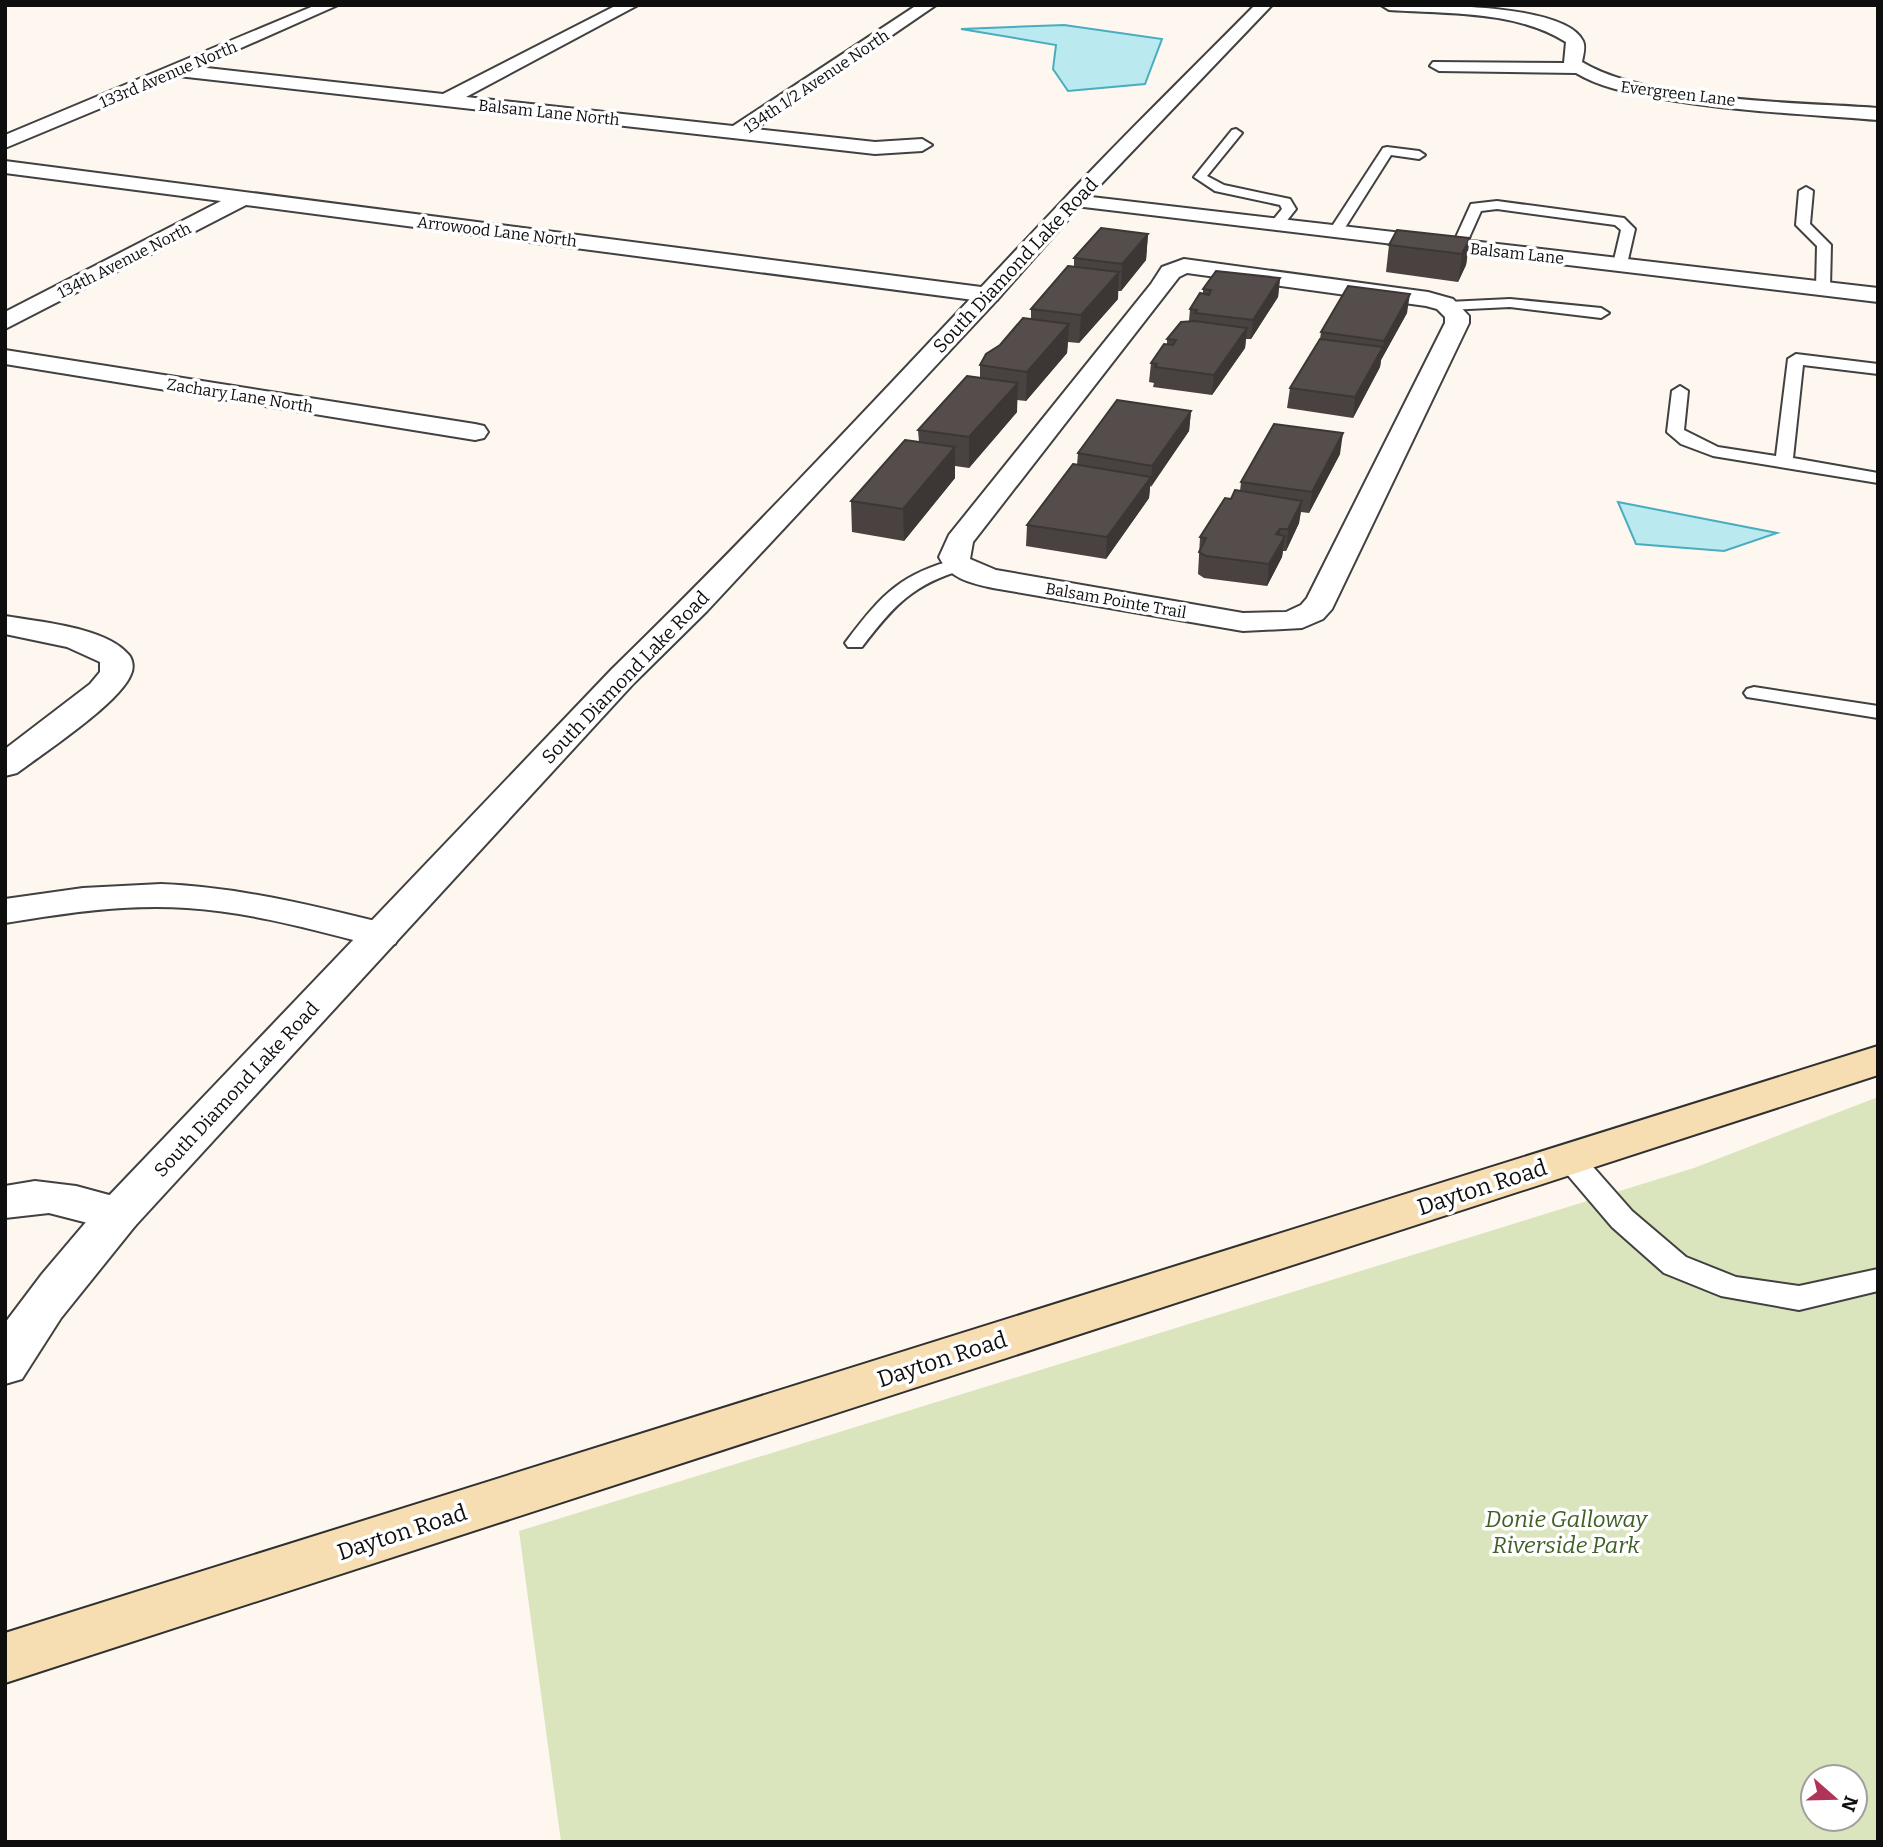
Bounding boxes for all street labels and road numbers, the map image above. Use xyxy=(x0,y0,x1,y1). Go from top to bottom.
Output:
street label: 134th 1/2 Avenue North xyxy=(740,26,893,137)
street label: 133rd Avenue North xyxy=(97,37,240,112)
street label: Evergreen Lane xyxy=(1619,77,1736,110)
street label: Balsam Lane North xyxy=(477,96,621,129)
street label: South Diamond Lake Road xyxy=(928,173,1103,358)
street label: Arrowood Lane North xyxy=(416,212,578,251)
street label: 134th Avenue North xyxy=(54,218,194,302)
street label: Balsam Lane xyxy=(1469,239,1565,268)
street label: Zachary Lane North xyxy=(165,375,315,416)
street label: Balsam Pointe Trail xyxy=(1044,579,1188,622)
street label: South Diamond Lake Road xyxy=(537,586,714,768)
street label: South Diamond Lake Road xyxy=(149,997,324,1182)
street label: Dayton Road xyxy=(1414,1153,1551,1221)
street label: Dayton Road xyxy=(874,1325,1011,1393)
street label: Dayton Road xyxy=(334,1498,471,1566)

